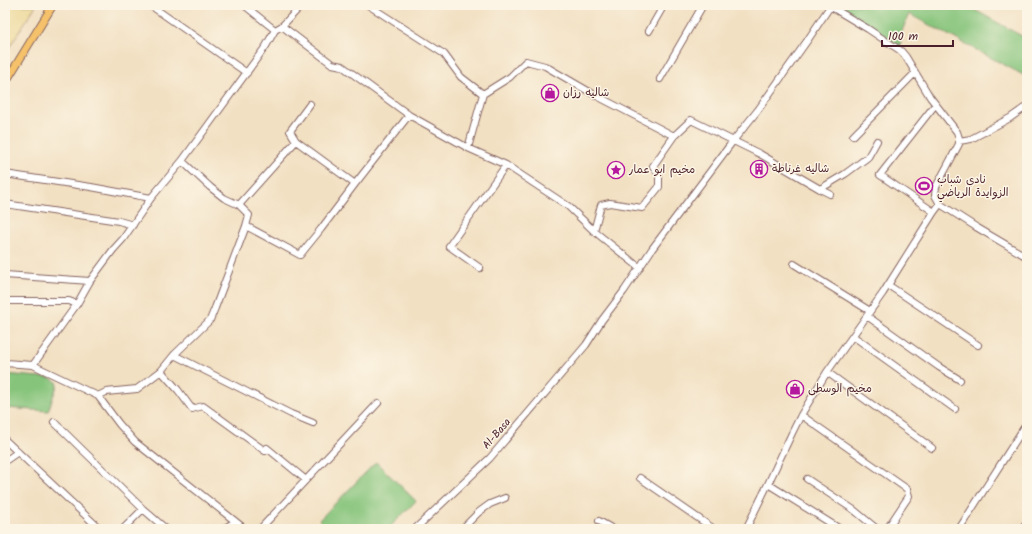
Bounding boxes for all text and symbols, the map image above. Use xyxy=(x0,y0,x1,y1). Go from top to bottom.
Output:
scale bar xyxy=(882,22,953,48)
text: 100 m xyxy=(888,27,919,46)
shop icon: شاليه رزان xyxy=(540,83,560,103)
place label: شاليه رزان xyxy=(563,84,609,102)
building icon: شاليه غرناطة xyxy=(749,159,769,179)
place icon: مخيم ابو عمار xyxy=(606,160,626,180)
place label: شاليه غرناطة xyxy=(772,160,829,178)
place label: مخيم ابو عمار xyxy=(628,161,695,179)
place label: نادي شباب الزوايدة الرياضي xyxy=(937,171,1008,203)
sports icon: نادي شباب الزوايدة الرياضي xyxy=(914,176,934,196)
shop icon: مخيم الوسطى xyxy=(785,379,805,399)
place label: مخيم الوسطى xyxy=(808,380,872,398)
street label: Al-Basa xyxy=(478,414,516,454)

